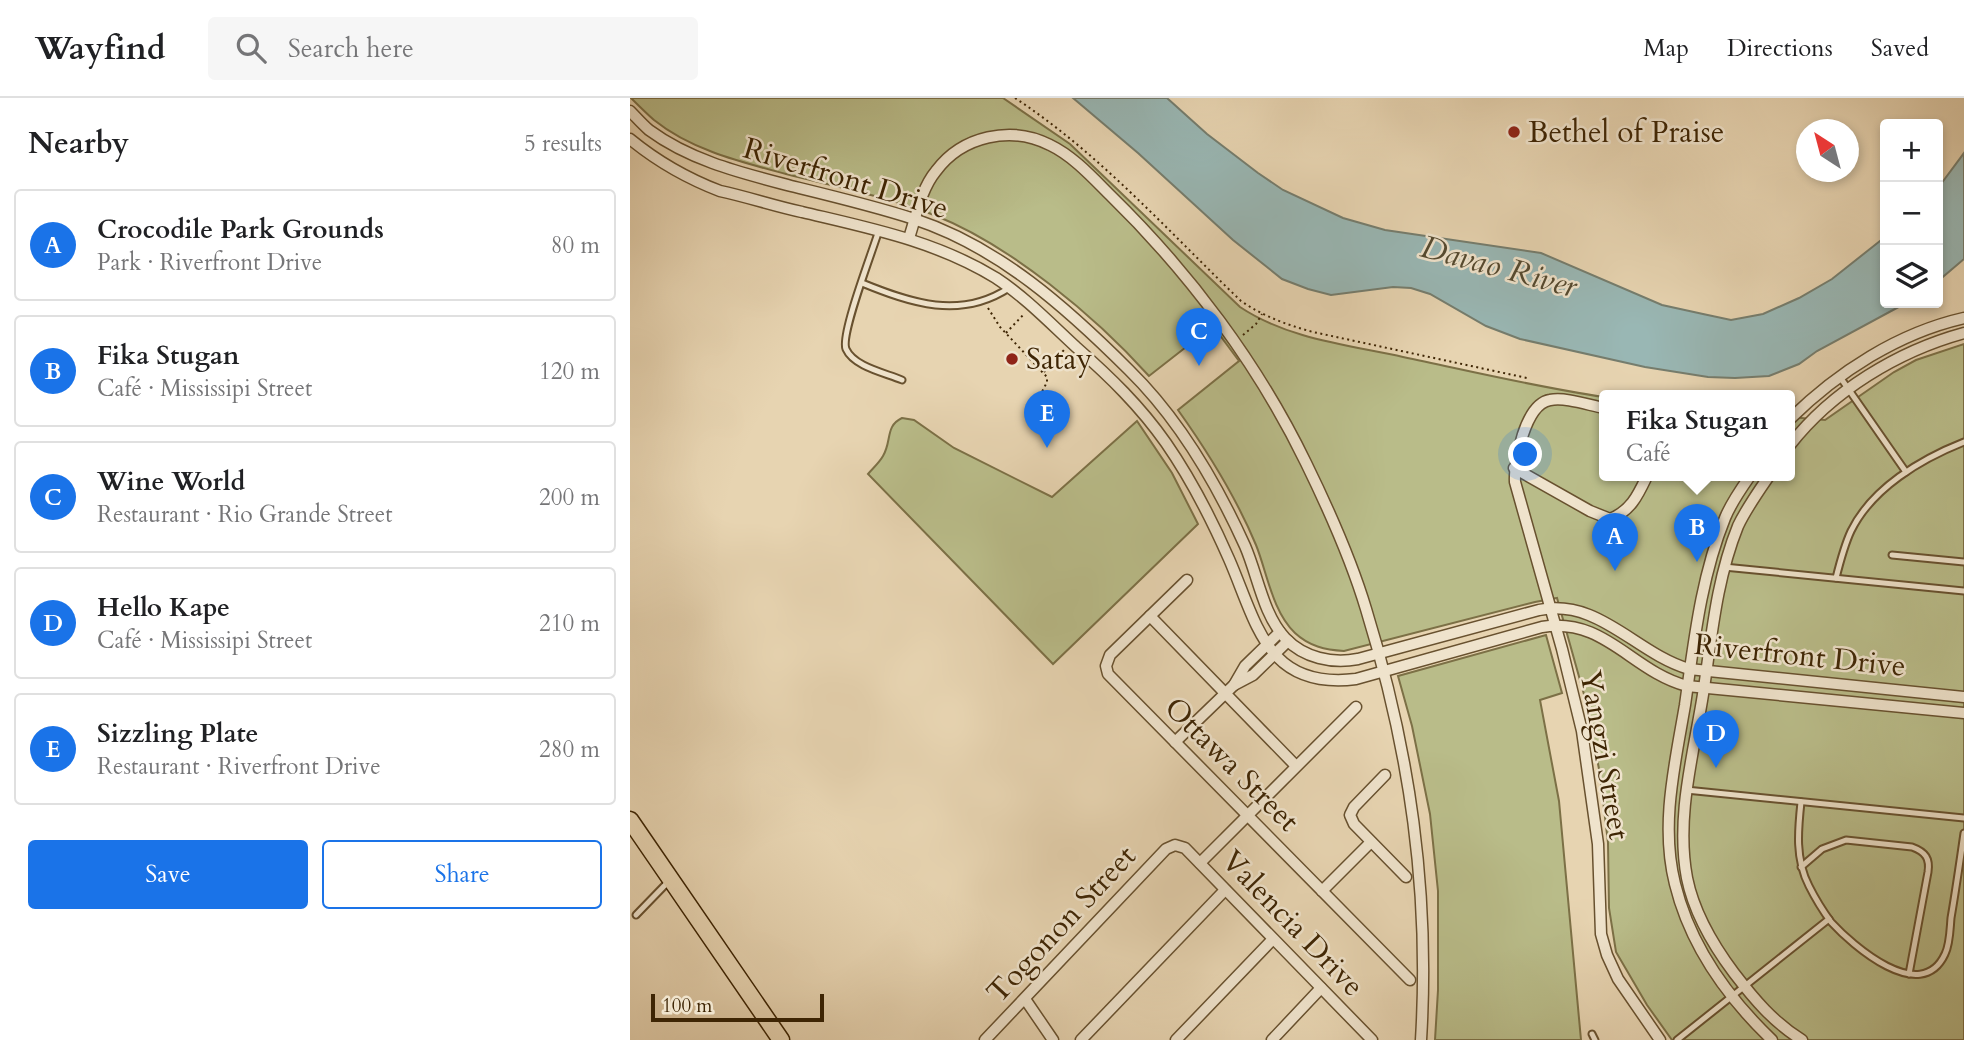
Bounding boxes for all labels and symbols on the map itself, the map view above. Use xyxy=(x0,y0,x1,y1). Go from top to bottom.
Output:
place label: Bethel of Praise xyxy=(1528,112,1724,153)
north arrow xyxy=(1796,119,1859,182)
marker: Bethel of Praise xyxy=(1506,124,1522,140)
street label: Riverfront Drive xyxy=(738,128,953,229)
water label: Davao River xyxy=(1416,225,1583,309)
pin: C xyxy=(1176,308,1222,366)
place label: Satay xyxy=(1026,339,1092,380)
marker: Satay xyxy=(1004,351,1020,367)
pin: E xyxy=(1024,390,1070,448)
your location xyxy=(1508,437,1542,471)
pin: B xyxy=(1674,504,1720,562)
pin: A xyxy=(1592,513,1638,571)
street label: Riverfront Drive xyxy=(1692,624,1908,687)
street label: Yangzi Street xyxy=(1569,667,1640,843)
street label: Ottawa Street xyxy=(1155,688,1308,841)
pin: D xyxy=(1693,710,1739,768)
street label: Togonon Street xyxy=(978,836,1146,1012)
street label: Valencia Drive xyxy=(1212,841,1373,1006)
scale bar xyxy=(651,991,824,1023)

